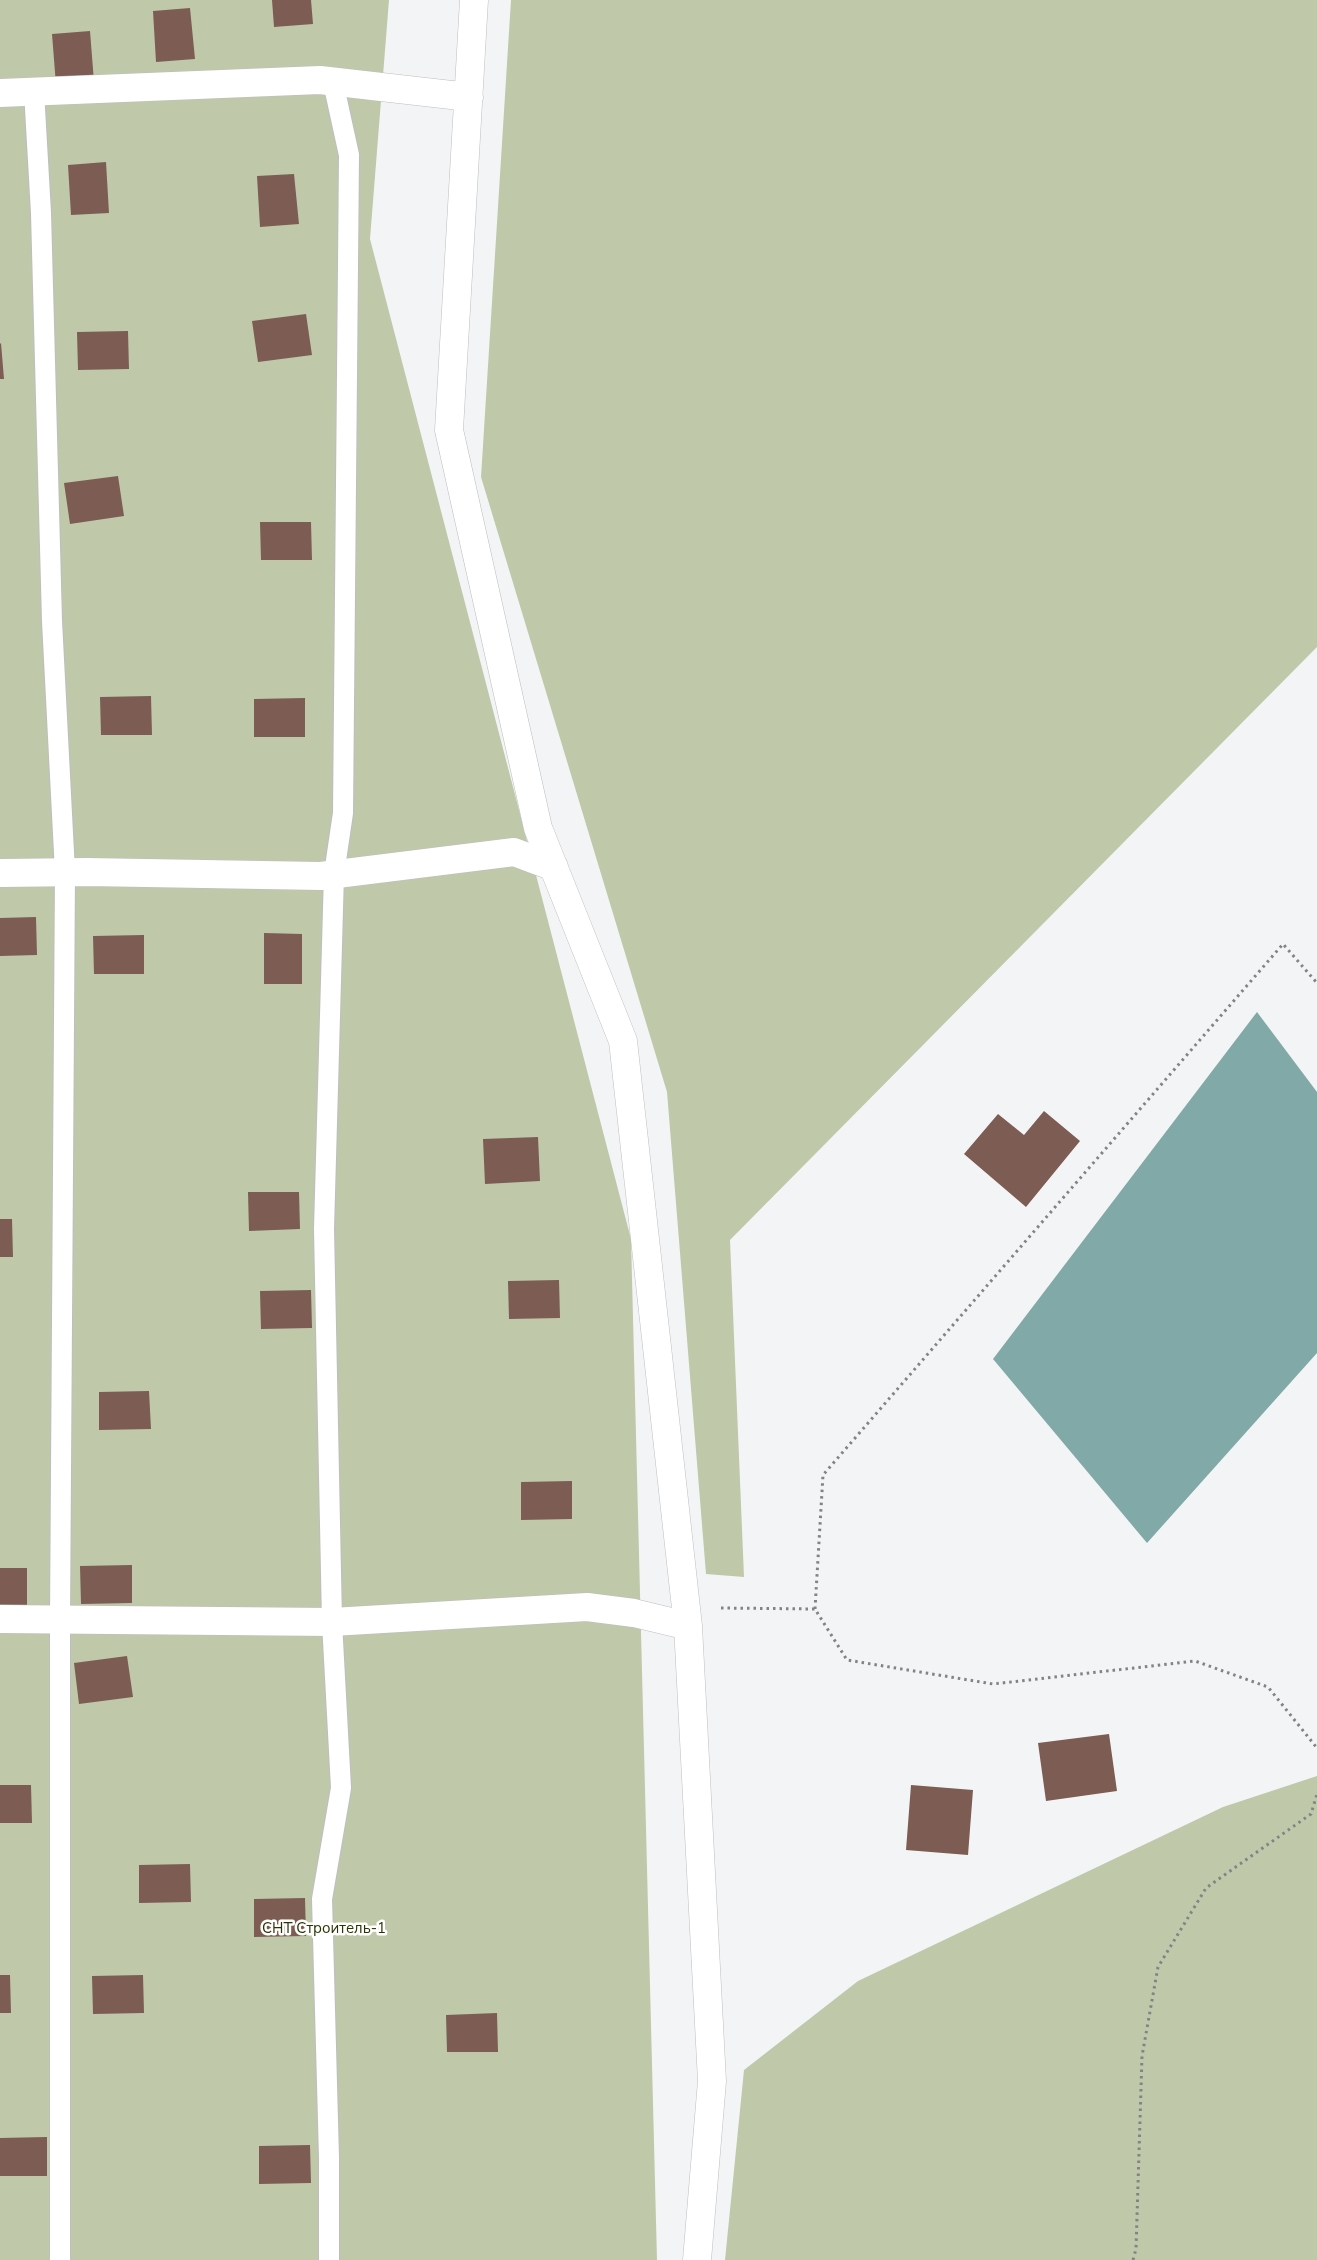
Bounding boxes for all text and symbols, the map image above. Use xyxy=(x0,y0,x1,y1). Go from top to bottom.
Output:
park label: СНТ Строитель-1 xyxy=(262,1920,386,1938)

